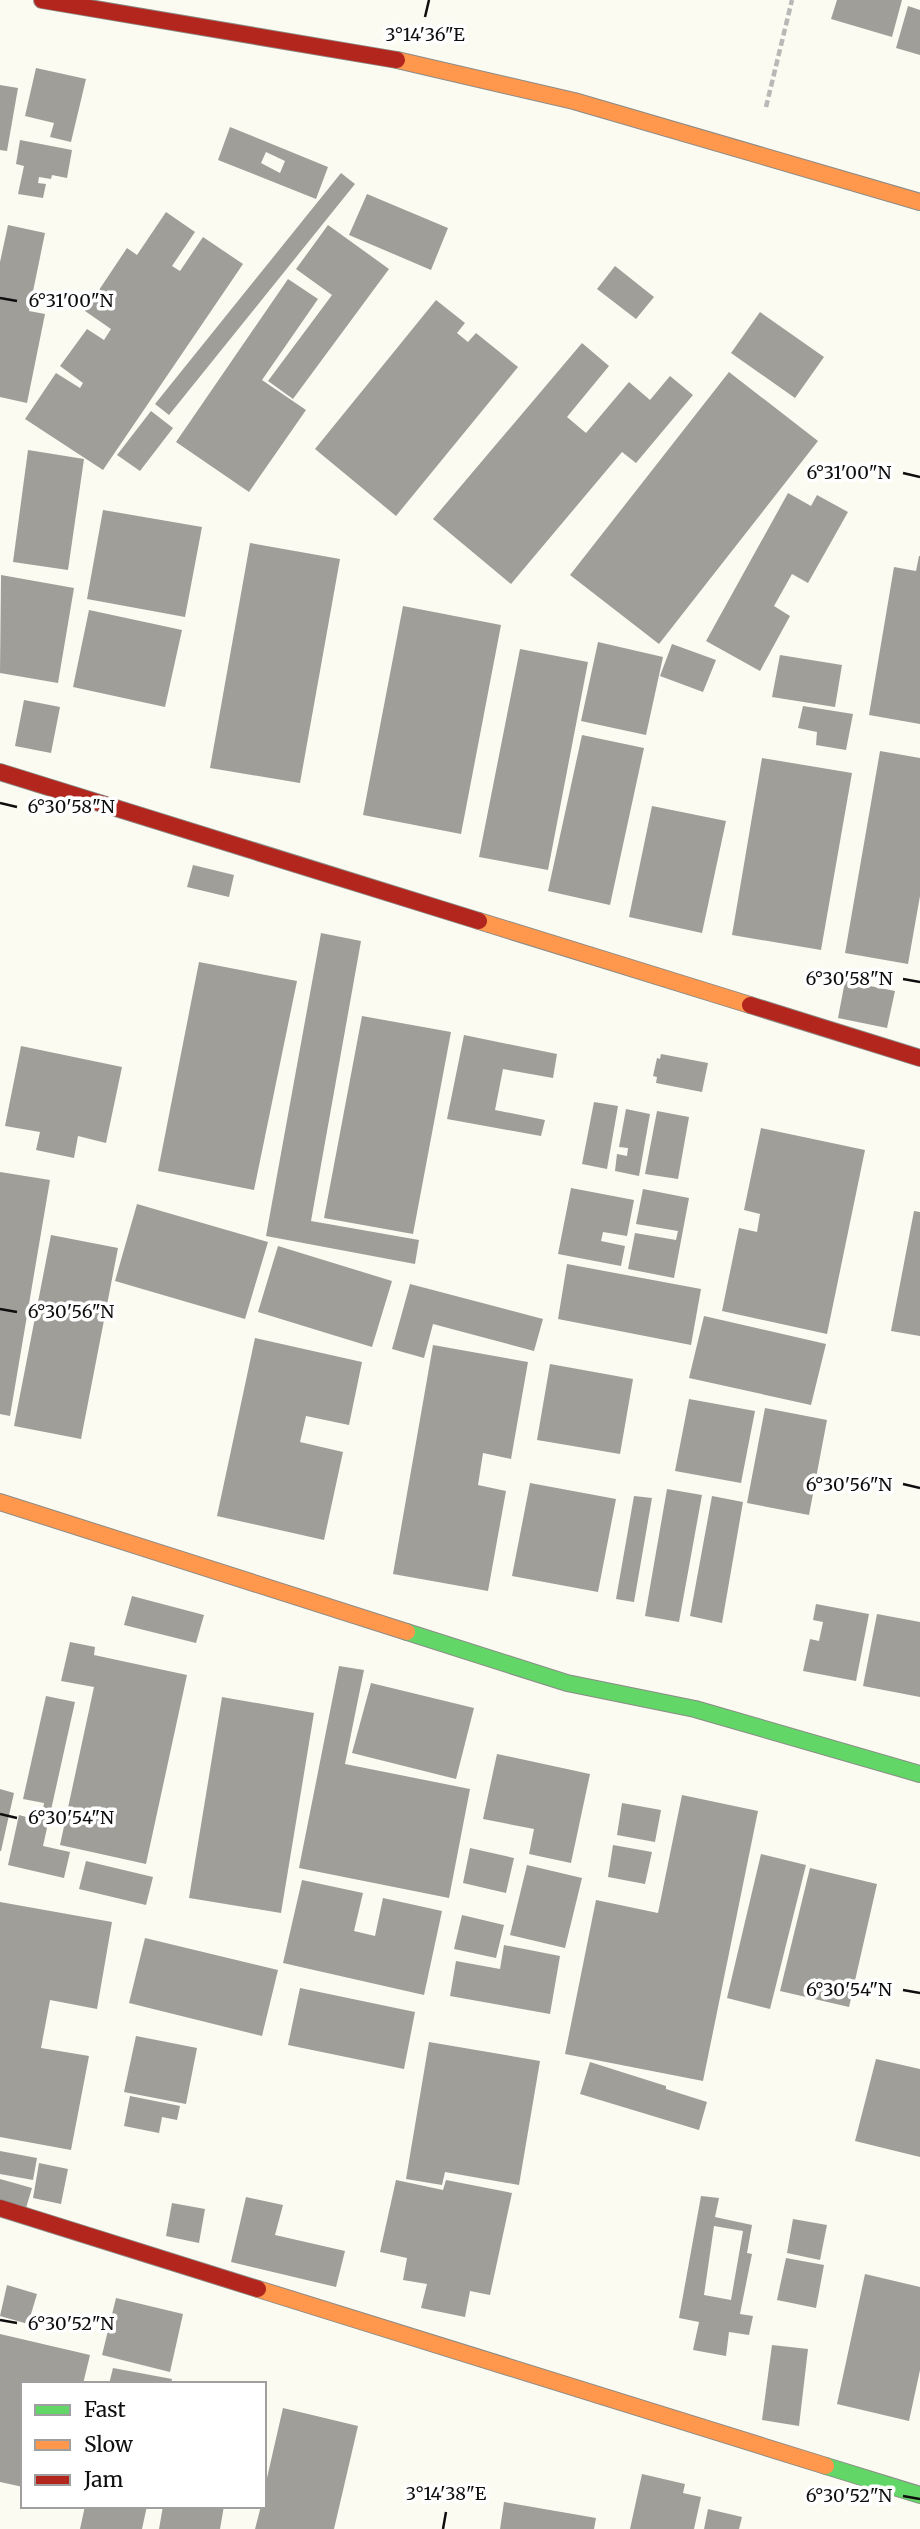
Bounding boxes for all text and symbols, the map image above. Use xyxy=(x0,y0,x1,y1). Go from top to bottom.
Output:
text: 3°14'36"E xyxy=(385,23,465,46)
text: 6°31'00"N xyxy=(29,289,113,312)
text: 6°31'00"N xyxy=(807,461,891,484)
text: 6°30'58"N xyxy=(27,795,115,818)
text: 6°30'58"N xyxy=(805,967,893,990)
text: 6°30'56"N xyxy=(28,1300,114,1323)
text: 6°30'56"N xyxy=(806,1473,892,1496)
text: 6°30'54"N xyxy=(28,1806,114,1829)
text: 6°30'54"N xyxy=(806,1978,892,2001)
text: 6°30'52"N xyxy=(28,2312,114,2335)
legend xyxy=(21,2382,266,2508)
text: Fast xyxy=(84,2396,126,2423)
text: Slow xyxy=(84,2431,133,2458)
text: Jam xyxy=(83,2466,123,2493)
text: 3°14'38"E xyxy=(406,2482,487,2505)
text: 6°30'52"N xyxy=(806,2484,892,2507)

